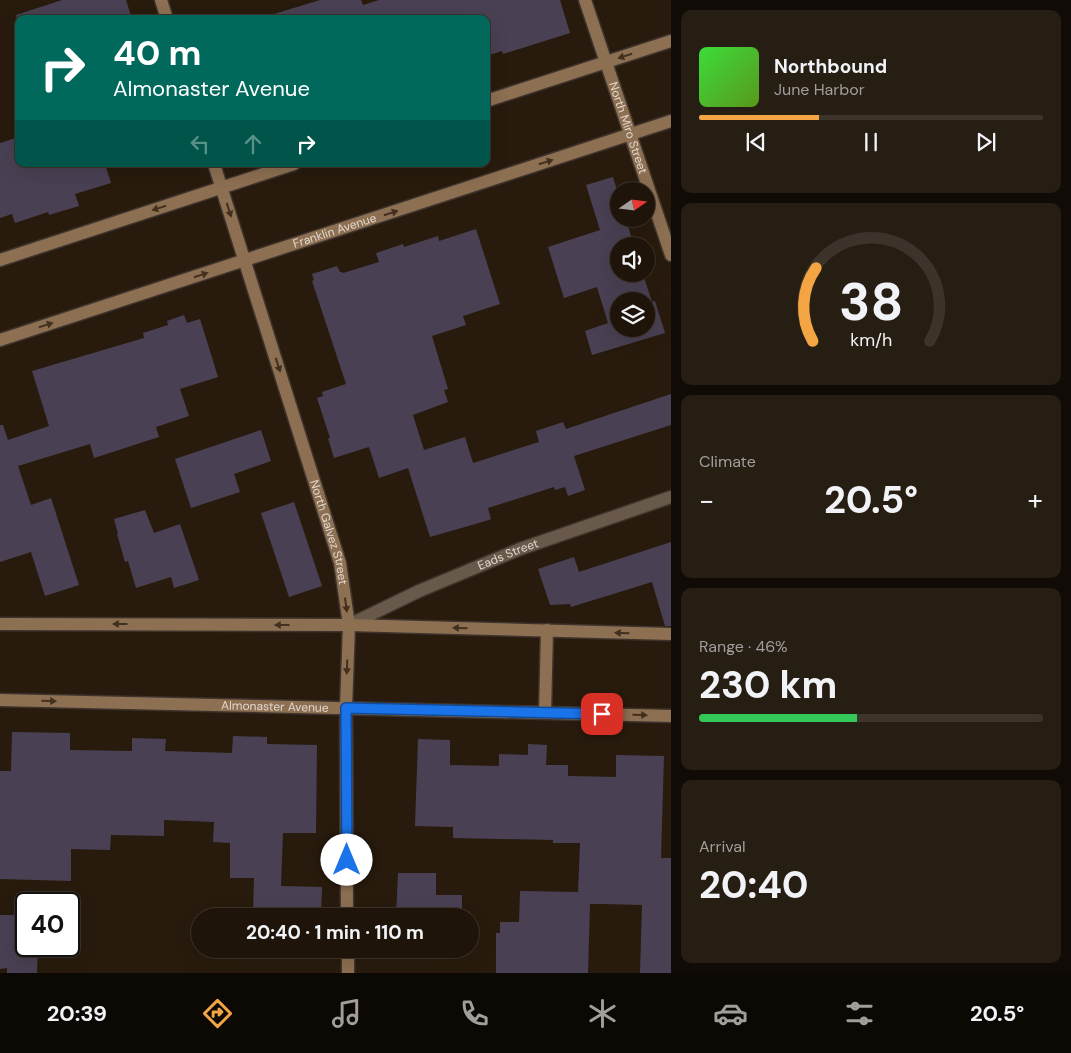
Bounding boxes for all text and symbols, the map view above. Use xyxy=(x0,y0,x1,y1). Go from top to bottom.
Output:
text: 40 m xyxy=(113,30,202,76)
icon: right xyxy=(30,35,95,100)
one-way arrow xyxy=(617,53,632,60)
text: Northbound xyxy=(774,54,887,79)
text: Almonaster Avenue xyxy=(113,74,310,103)
text: June Harbor xyxy=(774,79,865,100)
street label: North Miro Street xyxy=(605,80,651,176)
icon: previous xyxy=(742,128,770,156)
icon: pause xyxy=(857,128,885,156)
icon: next xyxy=(972,128,1000,156)
icon: left xyxy=(186,130,214,158)
icon: ahead xyxy=(239,130,267,158)
icon: right xyxy=(292,130,320,158)
one-way arrow xyxy=(538,158,553,165)
north arrow xyxy=(610,182,655,228)
map controls xyxy=(610,182,655,337)
one-way arrow xyxy=(226,203,234,218)
one-way arrow xyxy=(151,204,166,212)
one-way arrow xyxy=(384,208,399,216)
street label: Franklin Avenue xyxy=(291,210,379,252)
button: sound xyxy=(610,237,655,282)
text: 38 xyxy=(839,268,903,336)
one-way arrow xyxy=(194,270,209,278)
button: layers xyxy=(610,292,655,337)
one-way arrow xyxy=(39,321,54,328)
text: km/h xyxy=(850,328,892,352)
one-way arrow xyxy=(275,358,283,373)
text: Climate xyxy=(699,451,756,472)
text: 20.5° xyxy=(824,475,918,525)
street label: North Galvez Street xyxy=(306,478,351,586)
text: − xyxy=(699,482,714,519)
text: + xyxy=(1028,482,1043,519)
street label: Eads Street xyxy=(475,535,541,574)
one-way arrow xyxy=(342,598,350,614)
one-way arrow xyxy=(112,620,128,628)
one-way arrow xyxy=(274,621,290,629)
one-way arrow xyxy=(452,624,468,632)
one-way arrow xyxy=(614,629,630,637)
text: Range · 46% xyxy=(699,636,788,657)
one-way arrow xyxy=(343,659,351,675)
text: 230 km xyxy=(699,660,837,710)
pin xyxy=(581,693,623,735)
one-way arrow xyxy=(41,697,57,705)
street label: Almonaster Avenue xyxy=(221,697,329,716)
icon: arrive xyxy=(588,700,616,728)
one-way arrow xyxy=(632,712,648,720)
position arrow xyxy=(320,833,372,885)
text: Arrival xyxy=(699,836,746,857)
text: 20:40 xyxy=(699,860,809,910)
speed limit sign: 40 xyxy=(15,892,80,957)
text: 20:40 · 1 min · 110 m xyxy=(246,920,424,945)
icon: directions xyxy=(200,996,235,1031)
icon: music xyxy=(329,996,364,1031)
icon: phone xyxy=(457,996,492,1031)
icon: climate xyxy=(585,996,620,1031)
icon: car xyxy=(713,996,748,1031)
icon: filters xyxy=(842,996,877,1031)
text: 20:39 xyxy=(47,999,107,1028)
text: 20.5° xyxy=(970,999,1024,1028)

